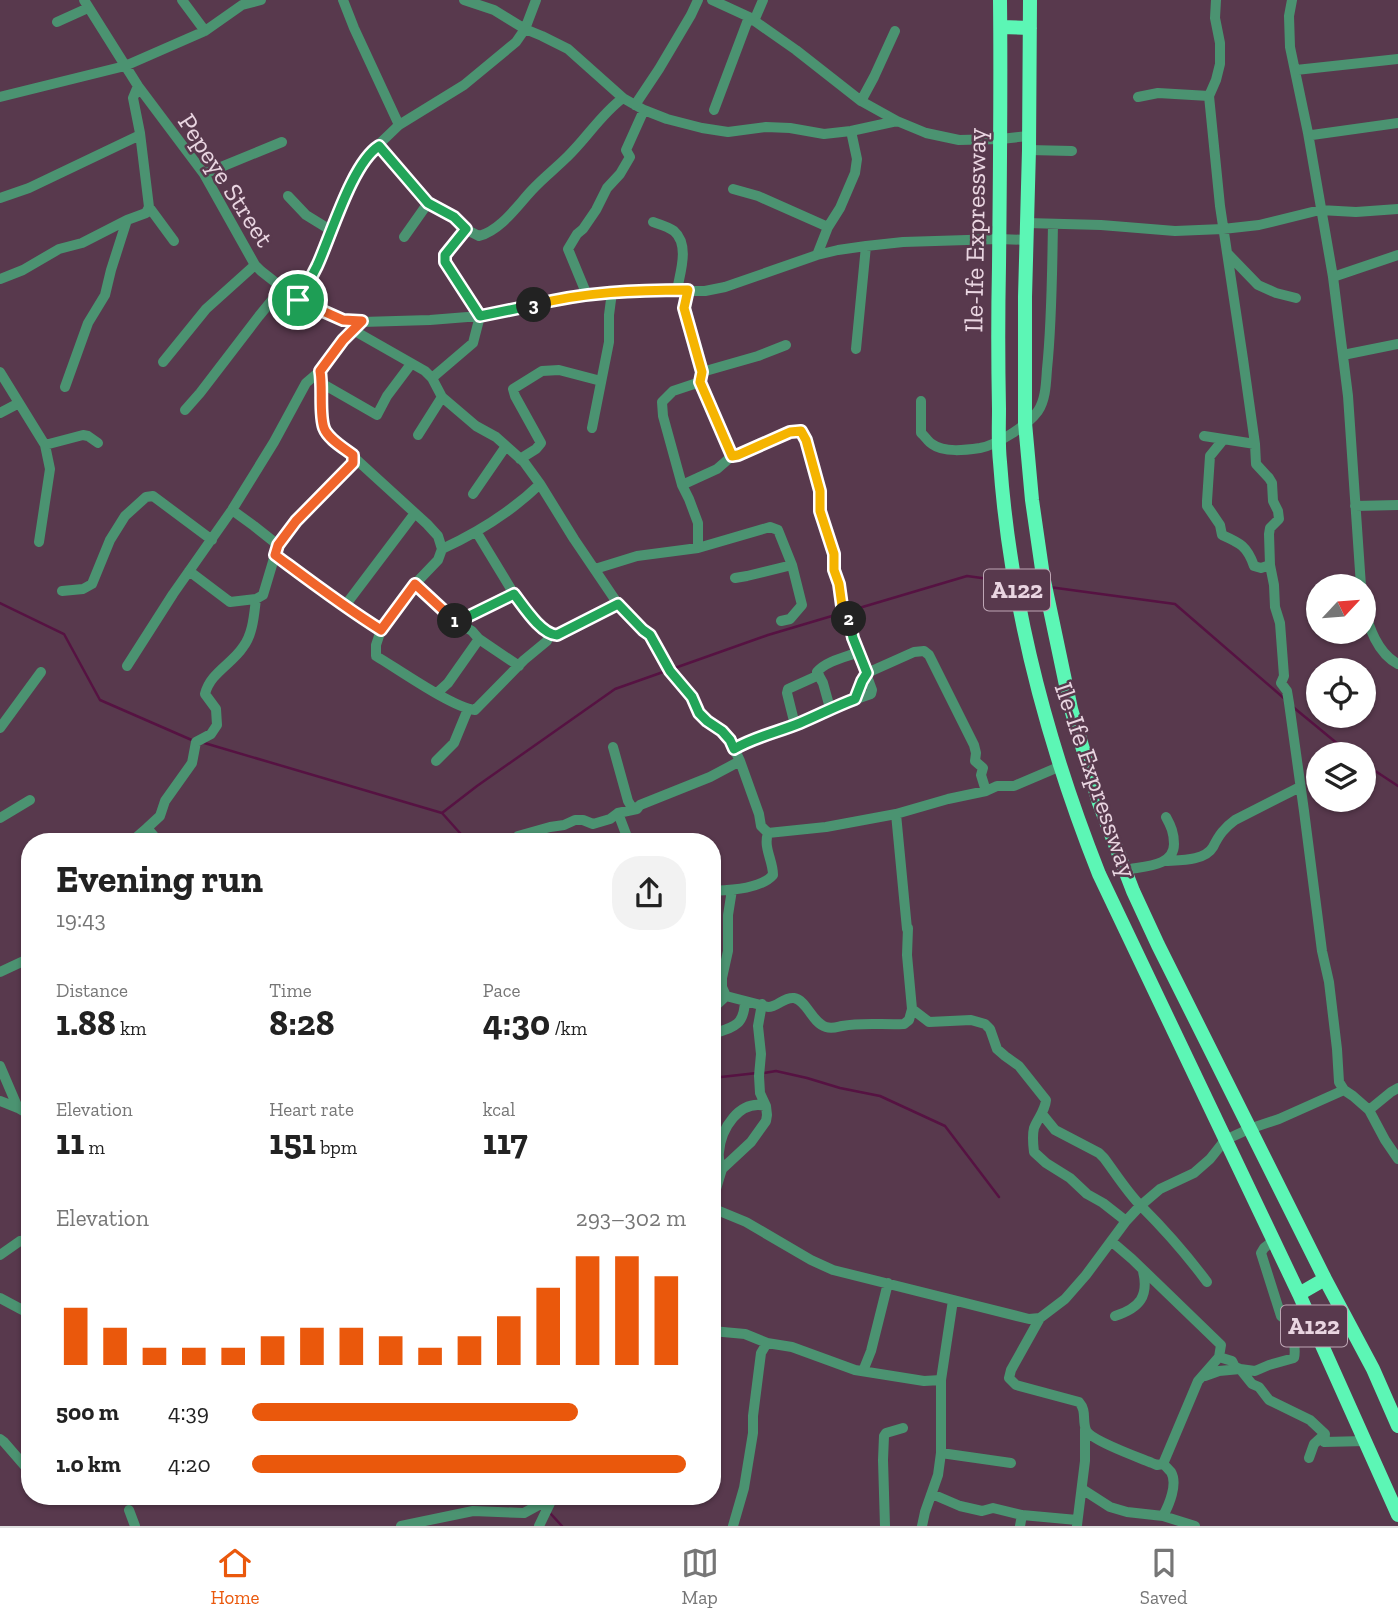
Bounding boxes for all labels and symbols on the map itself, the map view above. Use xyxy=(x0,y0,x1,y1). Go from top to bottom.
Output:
street label: Pepeye Street xyxy=(171,107,281,253)
street label: Ile-Ife Expressway xyxy=(957,127,993,333)
pin xyxy=(268,270,328,330)
pin: 3 xyxy=(516,288,552,322)
road number: A122 xyxy=(984,570,1050,610)
north arrow xyxy=(1306,574,1376,644)
pin: 2 xyxy=(832,602,866,636)
pin: 1 xyxy=(438,604,472,638)
street label: Ile-Ife Expressway xyxy=(1048,678,1145,883)
road number: A122 xyxy=(1281,1306,1347,1346)

